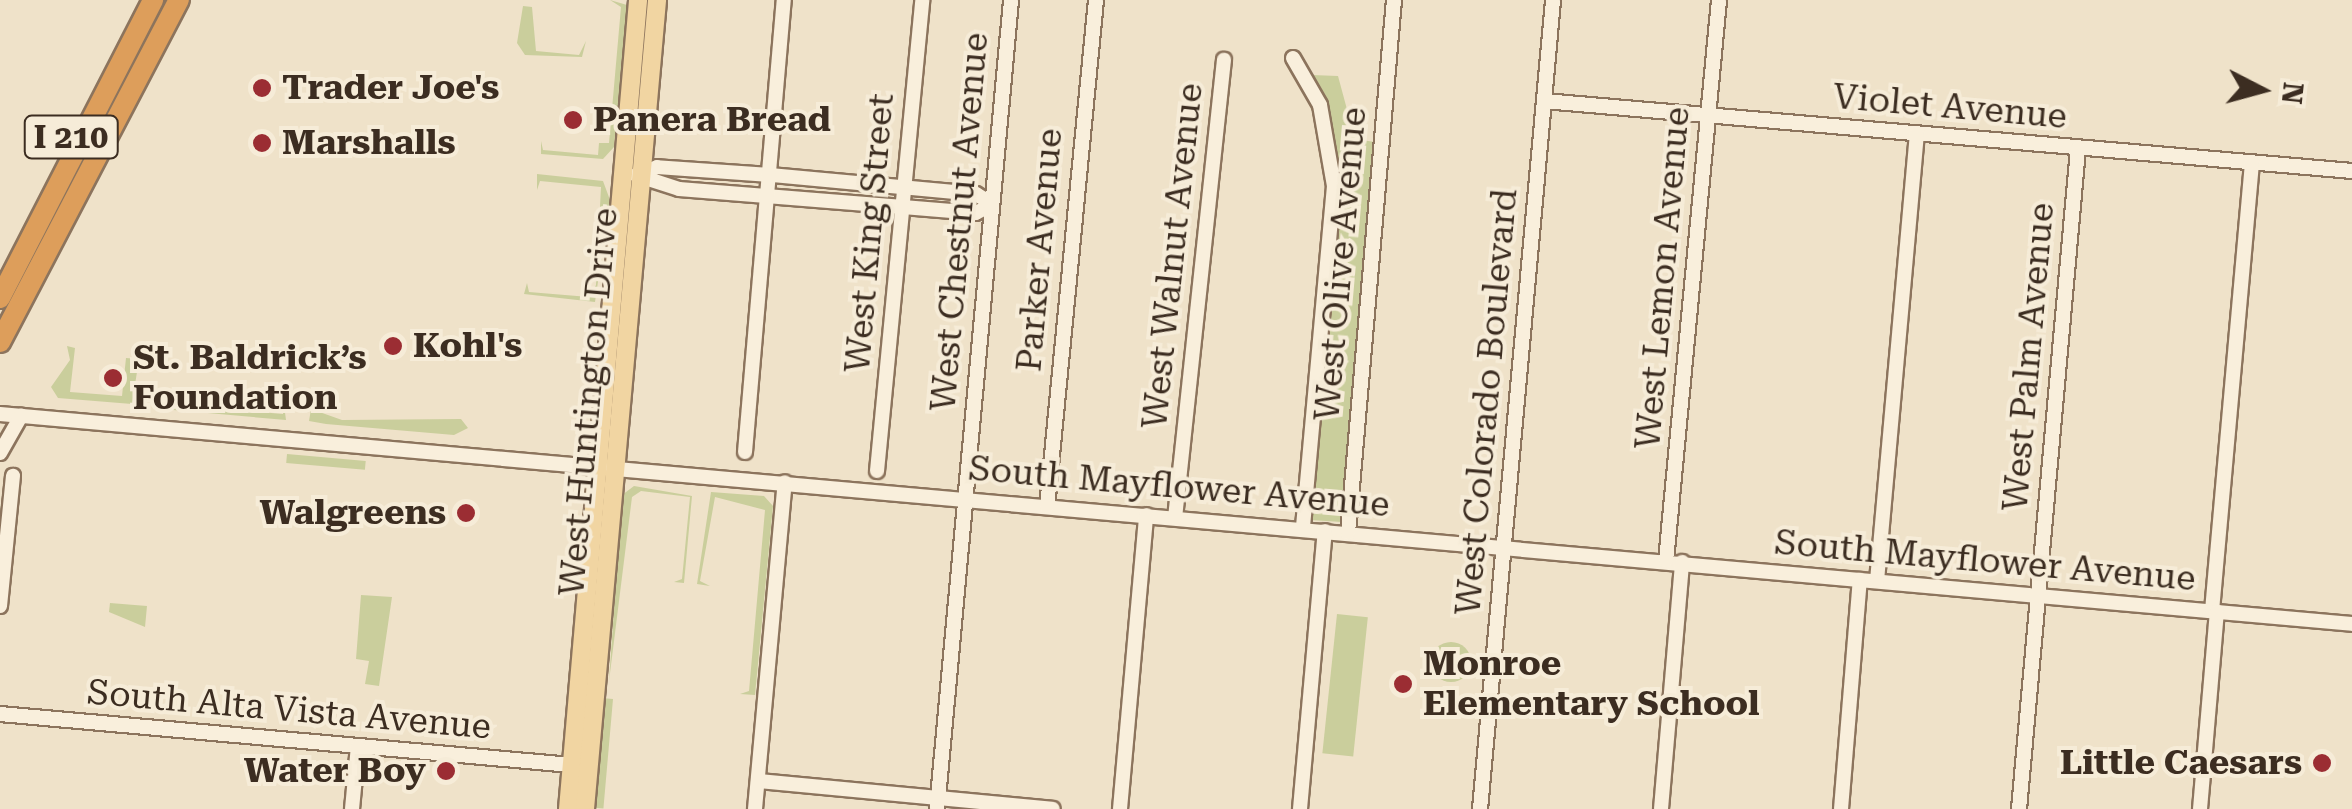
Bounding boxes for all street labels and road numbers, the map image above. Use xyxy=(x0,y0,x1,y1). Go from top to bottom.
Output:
street label: West Chestnut Avenue xyxy=(923,31,997,413)
street label: Violet Avenue xyxy=(1831,76,2069,138)
street label: West Walnut Avenue xyxy=(1134,81,1212,431)
street label: West King Street xyxy=(837,92,903,374)
street label: West Olive Avenue xyxy=(1306,105,1376,423)
street label: West Lemon Avenue xyxy=(1627,105,1699,451)
road number: I 210 xyxy=(23,110,118,164)
street label: Parker Avenue xyxy=(1008,127,1072,373)
street label: West Colorado Boulevard xyxy=(1447,187,1527,617)
street label: West Palm Avenue xyxy=(1995,201,2063,513)
street label: West Huntington Drive xyxy=(551,206,627,598)
street label: South Mayflower Avenue xyxy=(967,448,1391,526)
street label: South Mayflower Avenue xyxy=(1773,522,2197,600)
street label: South Alta Vista Avenue xyxy=(85,671,493,749)

